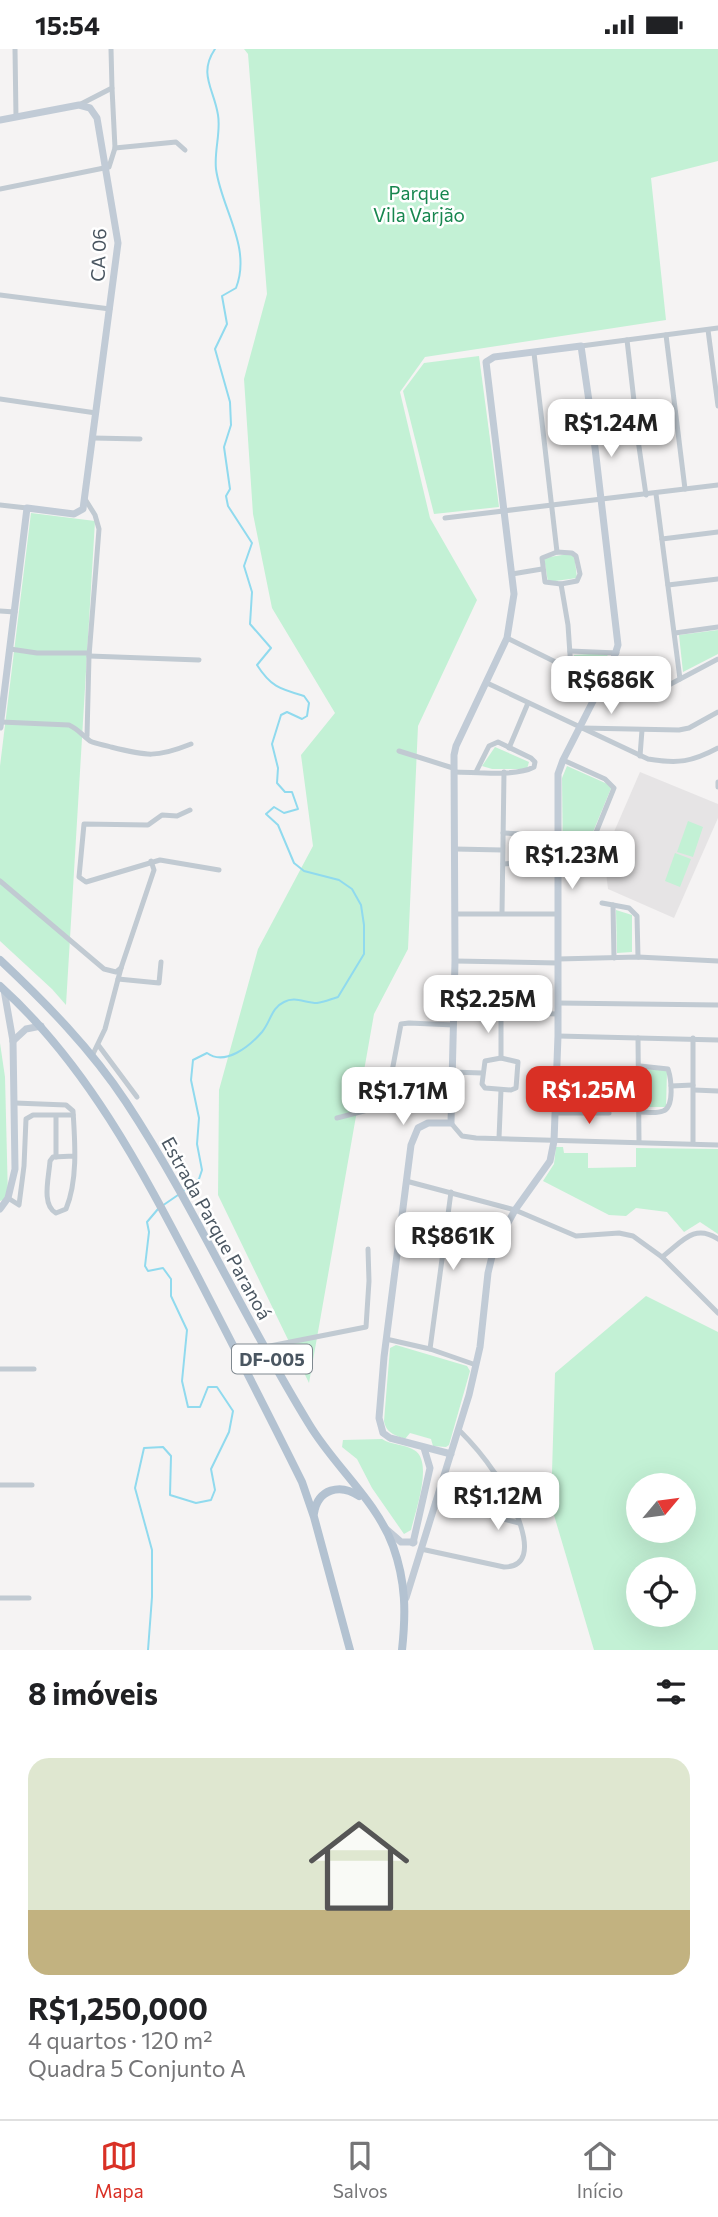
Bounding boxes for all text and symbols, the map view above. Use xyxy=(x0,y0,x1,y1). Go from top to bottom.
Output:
text: 15:54 xyxy=(35,9,100,40)
park label: Parque Vila Varjão xyxy=(373,181,465,226)
street label: CA 06 xyxy=(86,228,110,282)
pin: R$1.24M xyxy=(546,399,676,459)
text: R$1.24M xyxy=(564,408,658,436)
pin: R$686K xyxy=(554,657,668,716)
text: R$686K xyxy=(567,665,655,693)
pin: R$1.23M xyxy=(507,831,637,891)
text: R$1.23M xyxy=(525,840,619,868)
pin: R$2.25M xyxy=(423,975,553,1035)
text: R$2.25M xyxy=(440,984,536,1012)
pin: R$1.71M xyxy=(338,1067,468,1127)
pin: R$1.25M xyxy=(524,1067,654,1126)
text: R$1.25M xyxy=(542,1075,636,1103)
text: R$1.71M xyxy=(358,1076,448,1104)
street label: Estrada Parque Paranoá xyxy=(157,1133,277,1323)
pin: R$861K xyxy=(396,1213,510,1272)
text: R$861K xyxy=(411,1221,495,1249)
road number: DF-005 xyxy=(232,1345,312,1373)
pin: R$1.12M xyxy=(433,1473,563,1532)
north arrow xyxy=(626,1473,696,1543)
map controls xyxy=(626,1473,696,1627)
text: R$1.12M xyxy=(453,1481,543,1509)
button: locate xyxy=(626,1557,696,1627)
icon: filters xyxy=(652,1673,690,1711)
text: 8 imóveis xyxy=(28,1674,158,1711)
icon: home xyxy=(296,1803,422,1929)
text: R$1,250,000 xyxy=(28,1989,208,2026)
text: 4 quartos · 120 m² xyxy=(28,2026,212,2054)
text: Quadra 5 Conjunto A xyxy=(28,2054,246,2082)
tab: Mapa xyxy=(95,2137,144,2202)
tab: Salvos xyxy=(333,2137,388,2202)
tab: Início xyxy=(577,2137,623,2202)

